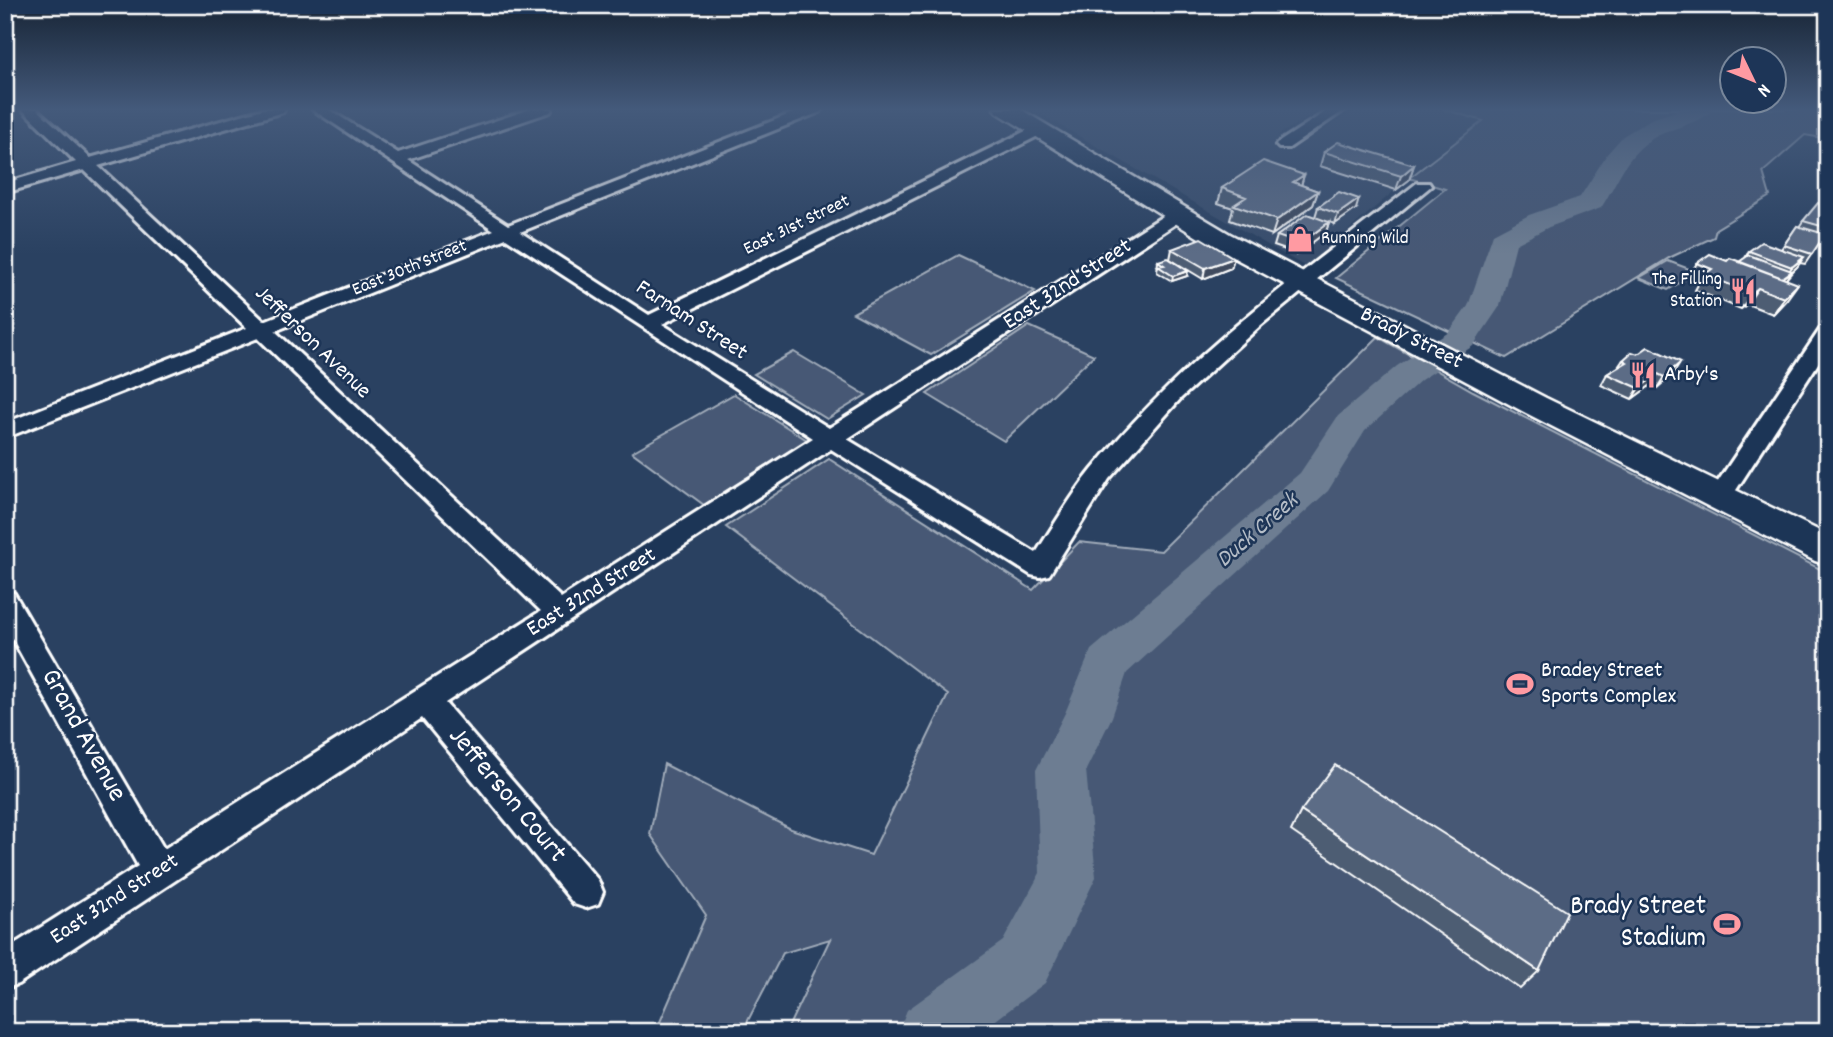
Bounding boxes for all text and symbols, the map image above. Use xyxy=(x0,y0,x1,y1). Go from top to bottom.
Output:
north arrow xyxy=(1717,46,1787,116)
text: N xyxy=(1750,77,1776,102)
street label: East 31st Street xyxy=(739,189,855,263)
shop icon: Running Wild xyxy=(1285,224,1315,254)
place label: Running Wild xyxy=(1321,226,1409,253)
street label: East 32nd Street xyxy=(997,231,1139,339)
street label: East 30th Street xyxy=(348,234,472,304)
place label: The Filling Station xyxy=(1651,267,1722,316)
street label: Farnam Street xyxy=(628,272,754,370)
restaurant icon: The Filling Station xyxy=(1728,276,1758,306)
street label: Jefferson Avenue xyxy=(246,279,378,407)
street label: Brady Street xyxy=(1354,299,1468,379)
place label: Arby's xyxy=(1664,359,1719,392)
restaurant icon: Arby's xyxy=(1628,360,1658,390)
water label: Duck Creek xyxy=(1209,484,1308,576)
street label: East 32nd Street xyxy=(521,540,663,646)
place label: Bradey Street Sports Complex xyxy=(1541,655,1677,714)
street label: Grand Avenue xyxy=(29,662,135,810)
sports icon: Bradey Street Sports Complex xyxy=(1505,669,1535,699)
street label: Jefferson Court xyxy=(437,719,575,873)
street label: East 32nd Street xyxy=(44,846,186,954)
place label: Brady Street Stadium xyxy=(1570,888,1706,960)
sports icon: Brady Street Stadium xyxy=(1712,909,1742,939)

